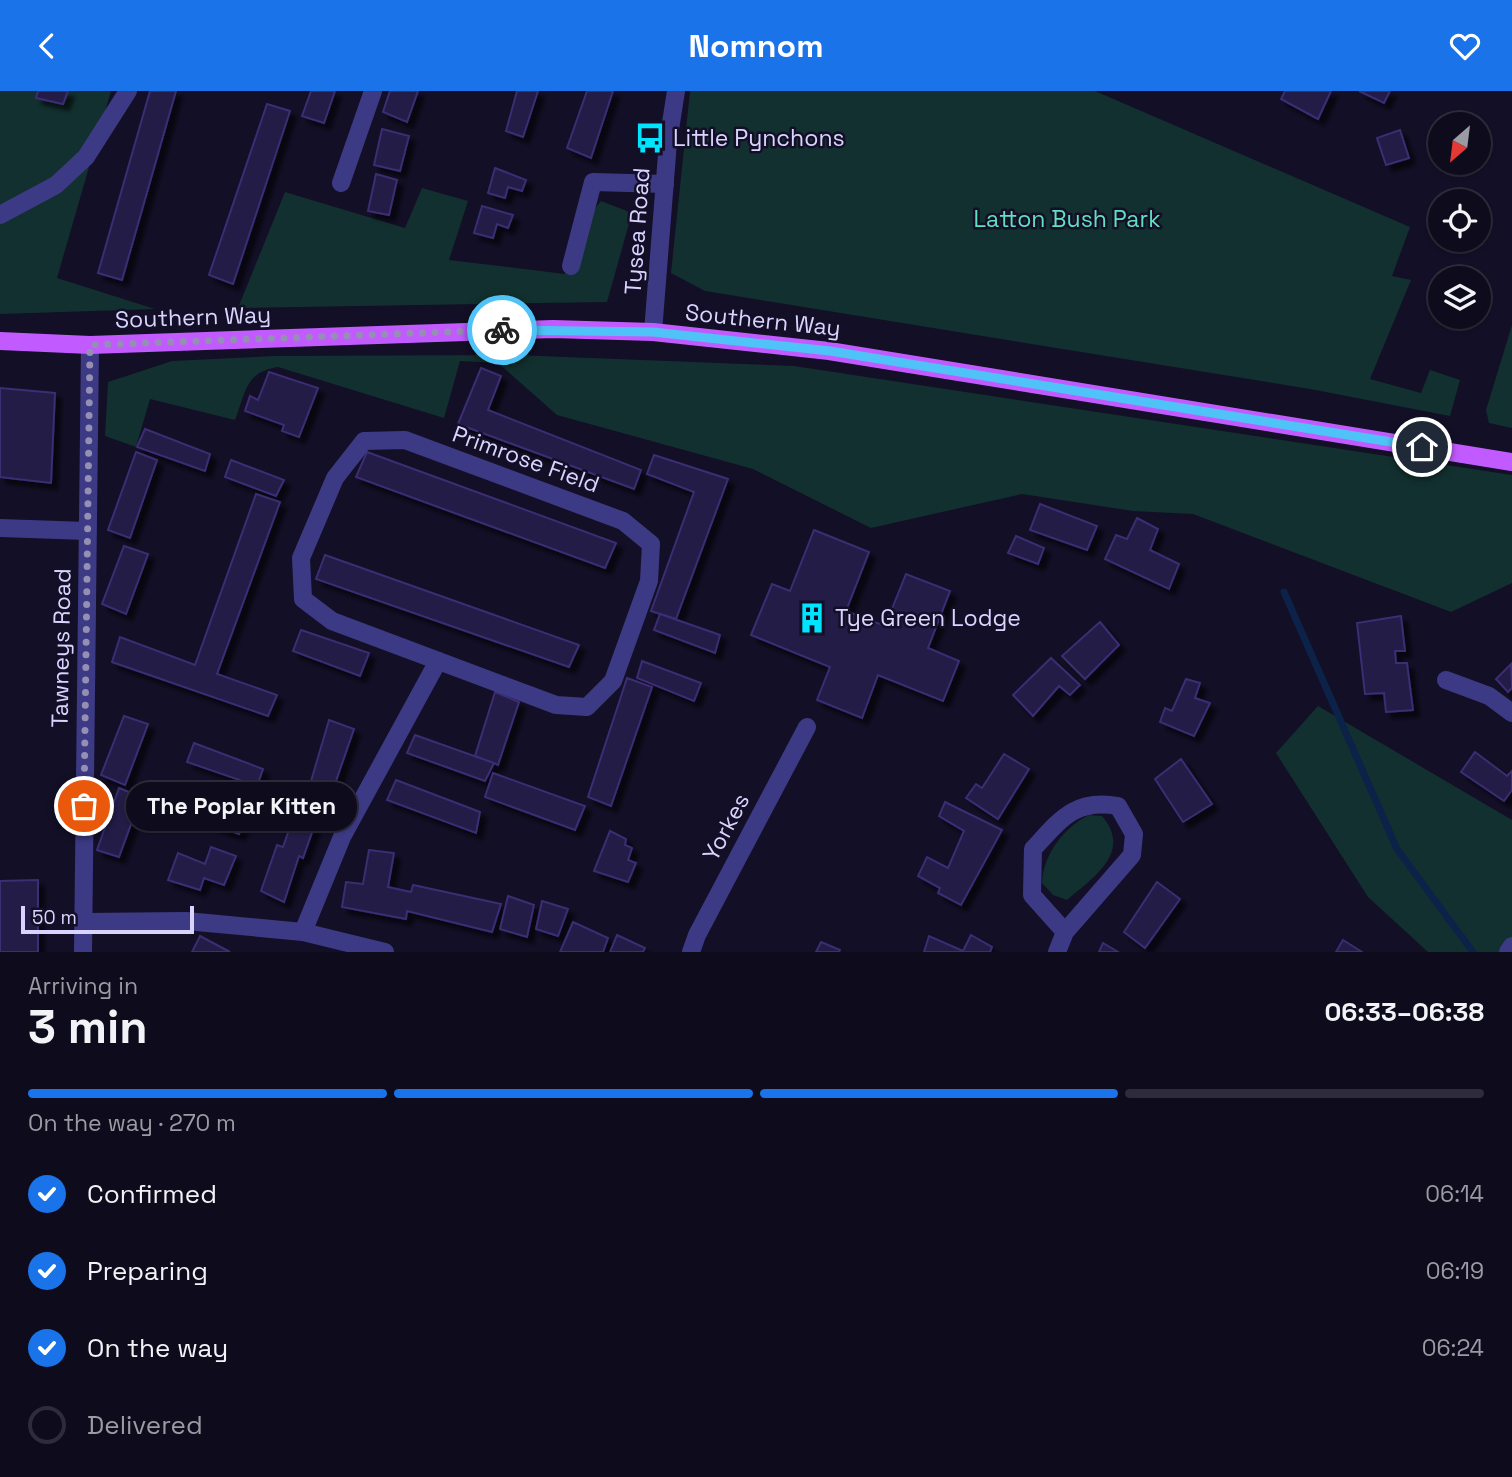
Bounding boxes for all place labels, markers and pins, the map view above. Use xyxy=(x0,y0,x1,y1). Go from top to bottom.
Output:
bus stop icon: Little Pynchons xyxy=(633,121,667,155)
place label: Little Pynchons xyxy=(673,123,845,153)
pin xyxy=(1392,417,1452,477)
building icon: Tye Green Lodge xyxy=(795,601,829,635)
place label: Tye Green Lodge xyxy=(835,603,1021,633)
pin xyxy=(54,776,114,836)
callout: The Poplar Kitten xyxy=(126,781,357,831)

